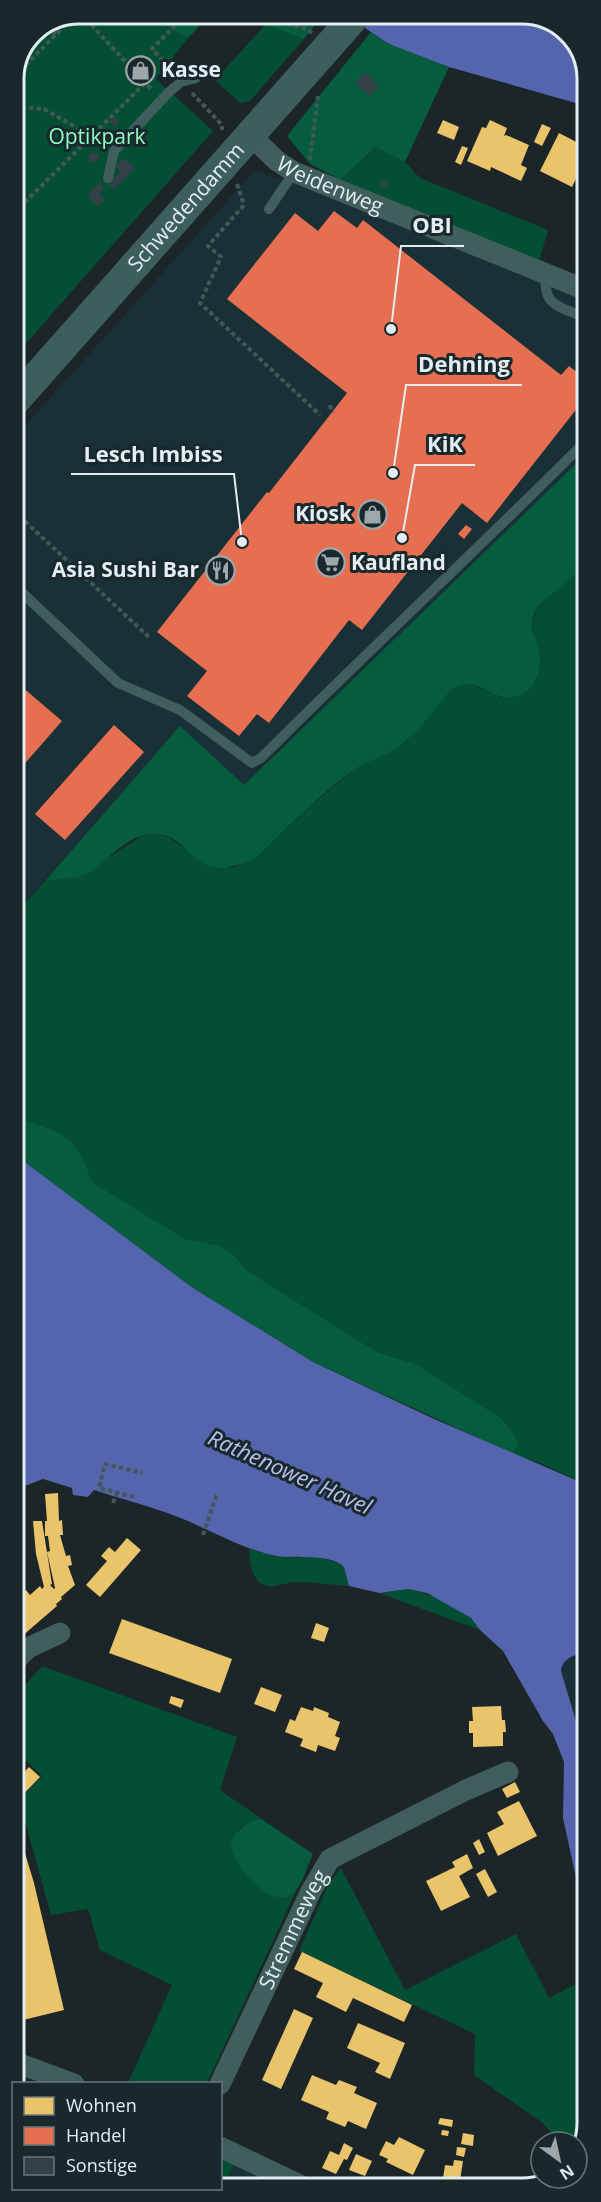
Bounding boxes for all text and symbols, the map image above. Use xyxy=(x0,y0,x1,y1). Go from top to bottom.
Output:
shop icon: Kasse xyxy=(124,54,156,86)
place label: Kasse xyxy=(161,55,221,83)
park label: Optikpark xyxy=(48,122,146,150)
street label: Schwedendamm xyxy=(121,136,250,277)
street label: Weidenweg xyxy=(271,149,388,220)
callout: OBI xyxy=(401,206,464,246)
text: OBI xyxy=(412,209,452,239)
callout: Dehning xyxy=(406,345,522,385)
text: Dehning xyxy=(418,348,510,378)
callout: KiK xyxy=(415,425,475,465)
text: KiK xyxy=(427,428,463,458)
callout: Lesch Imbiss xyxy=(71,434,234,474)
text: Lesch Imbiss xyxy=(83,438,223,468)
shop icon: Kiosk xyxy=(357,498,389,530)
place label: Kiosk xyxy=(295,499,353,527)
supermarket icon: Kaufland xyxy=(314,547,346,579)
place label: Kaufland xyxy=(351,548,446,576)
restaurant icon: Asia Sushi Bar xyxy=(204,554,236,586)
place label: Asia Sushi Bar xyxy=(52,555,199,583)
water label: Rathenower Havel xyxy=(204,1422,377,1521)
street label: Stremmeweg xyxy=(252,1864,334,1993)
legend xyxy=(12,2082,222,2190)
text: Wohnen xyxy=(66,2093,137,2117)
text: Handel xyxy=(66,2123,126,2147)
north arrow xyxy=(529,2130,589,2190)
text: Sonstige xyxy=(66,2153,137,2177)
text: N xyxy=(556,2160,579,2185)

